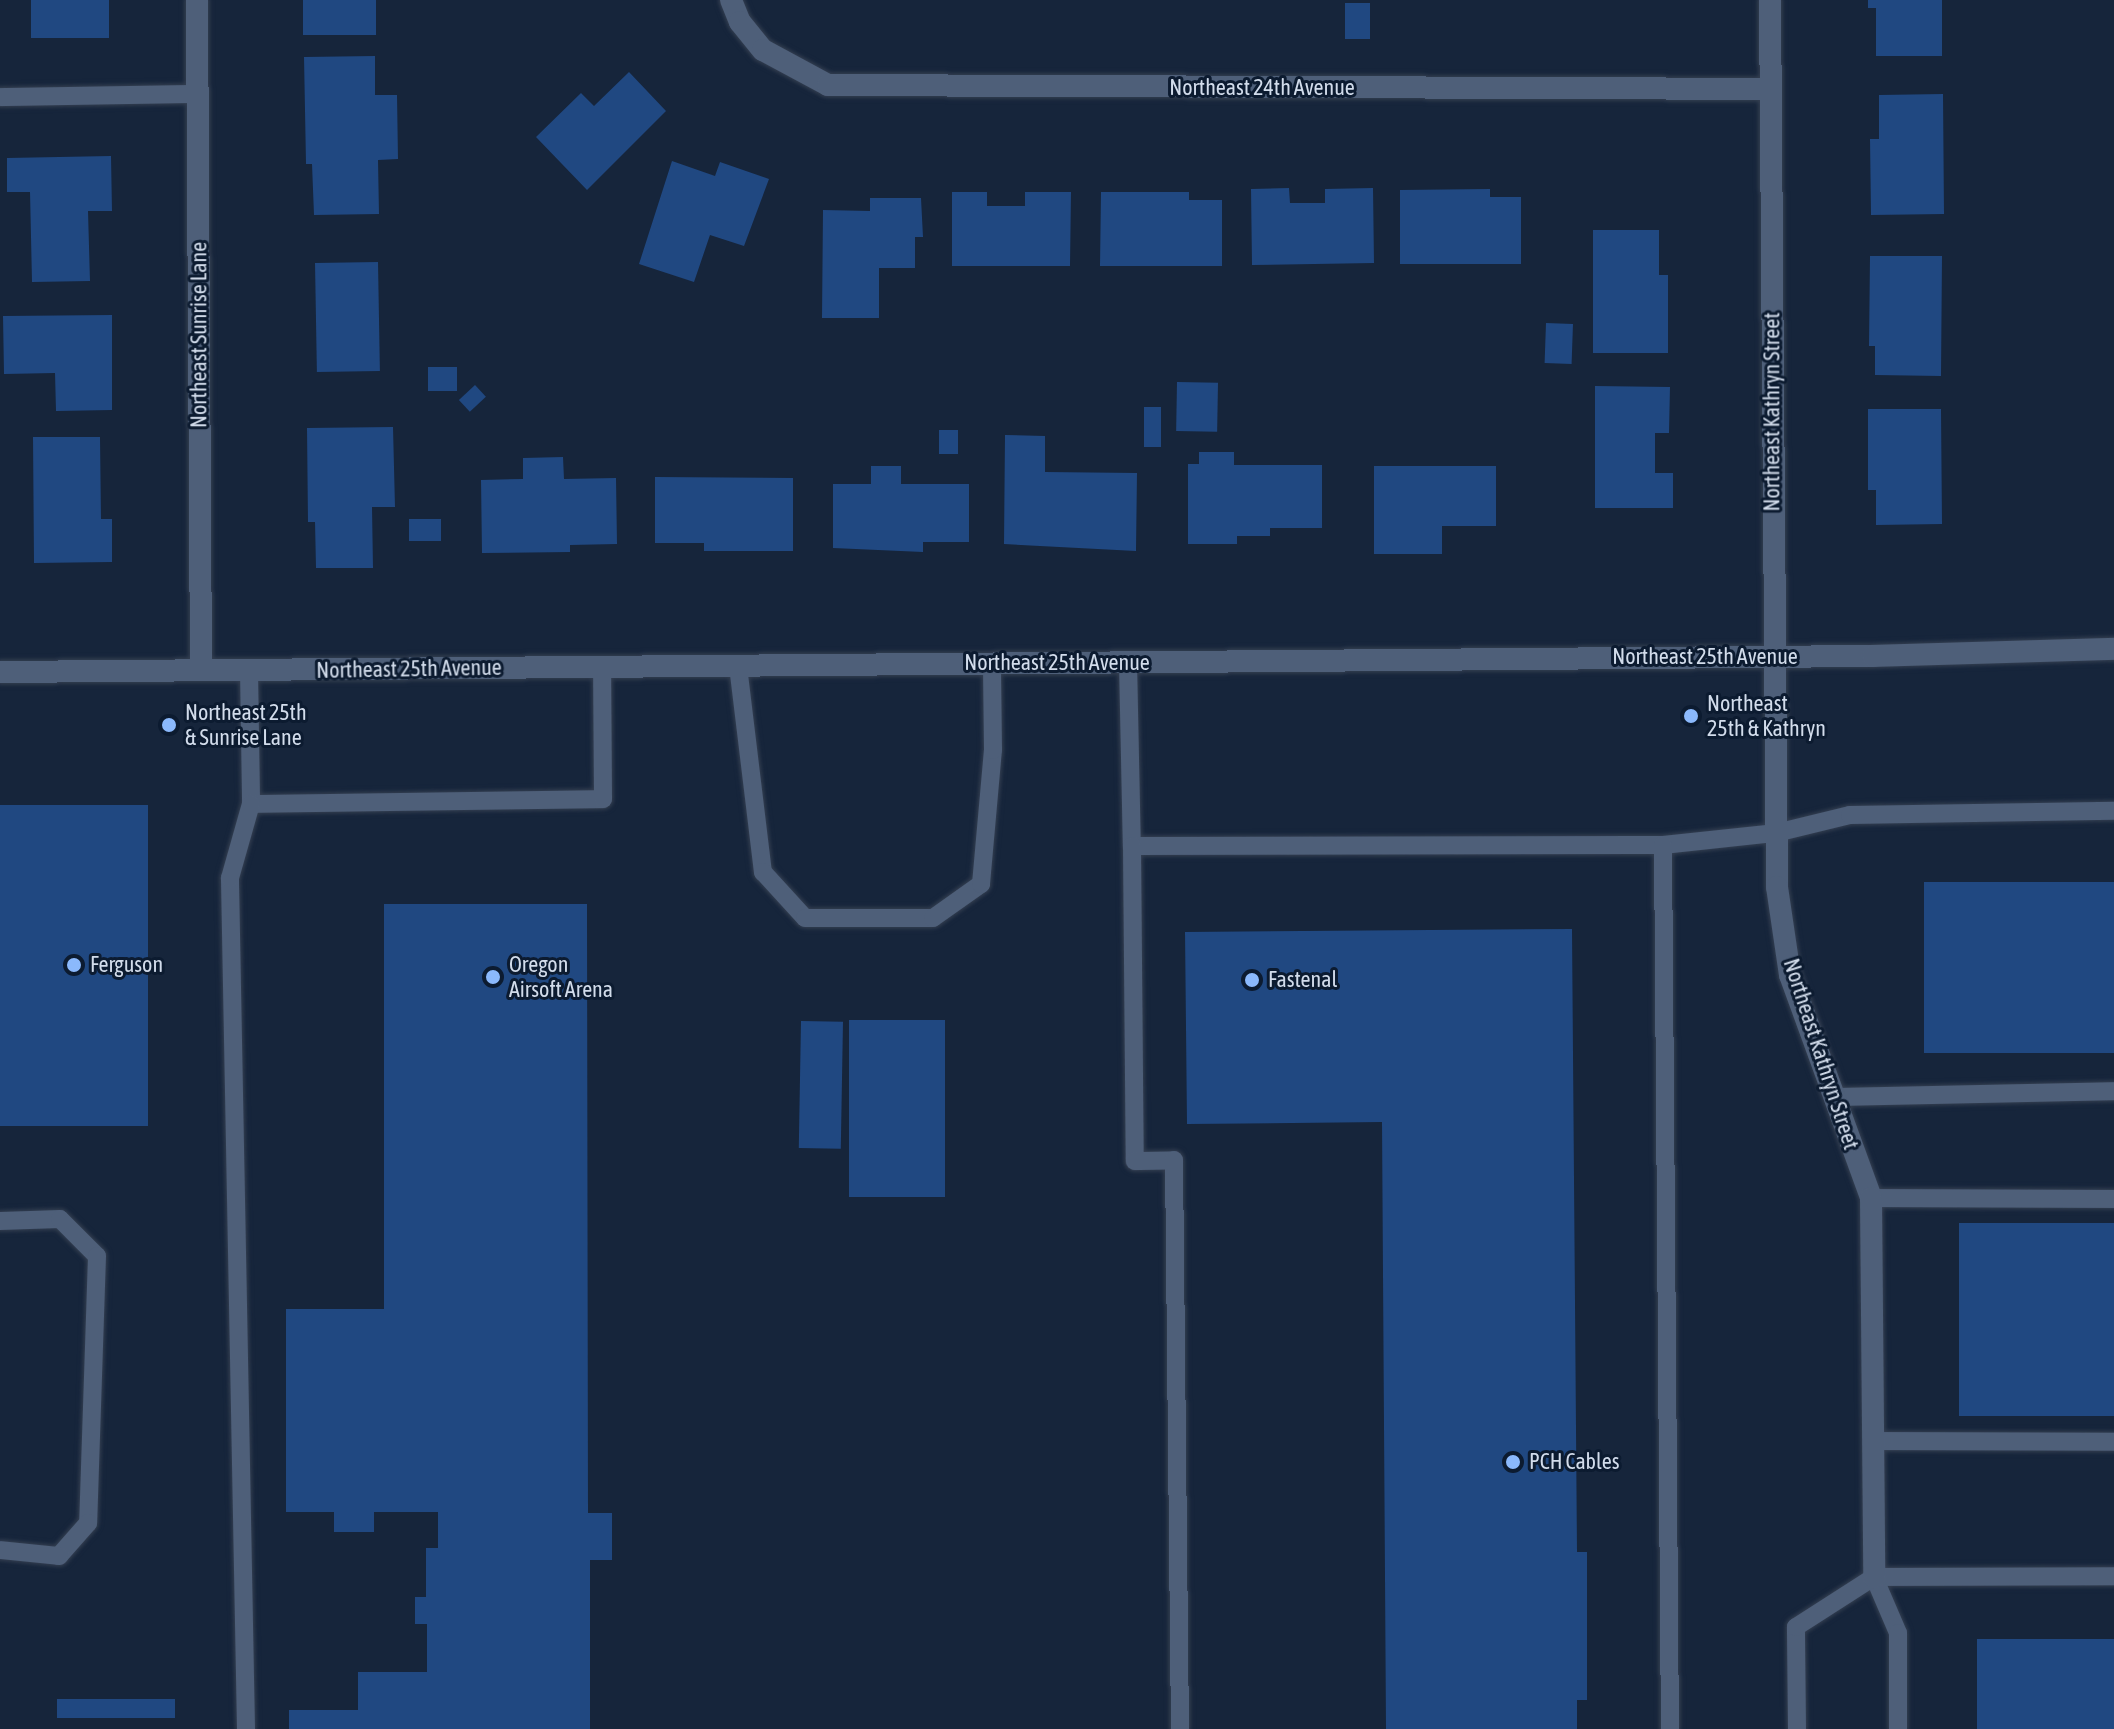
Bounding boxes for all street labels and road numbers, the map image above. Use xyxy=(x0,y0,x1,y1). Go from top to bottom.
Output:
street label: Northeast 24th Avenue xyxy=(1169,75,1355,101)
street label: Northeast Sunrise Lane xyxy=(186,242,212,428)
street label: Northeast Kathryn Street xyxy=(1759,312,1785,512)
street label: Northeast 25th Avenue xyxy=(1612,644,1798,670)
street label: Northeast 25th Avenue xyxy=(964,650,1150,676)
street label: Northeast 25th Avenue xyxy=(316,654,502,684)
street label: Northeast Kathryn Street xyxy=(1778,955,1864,1153)

